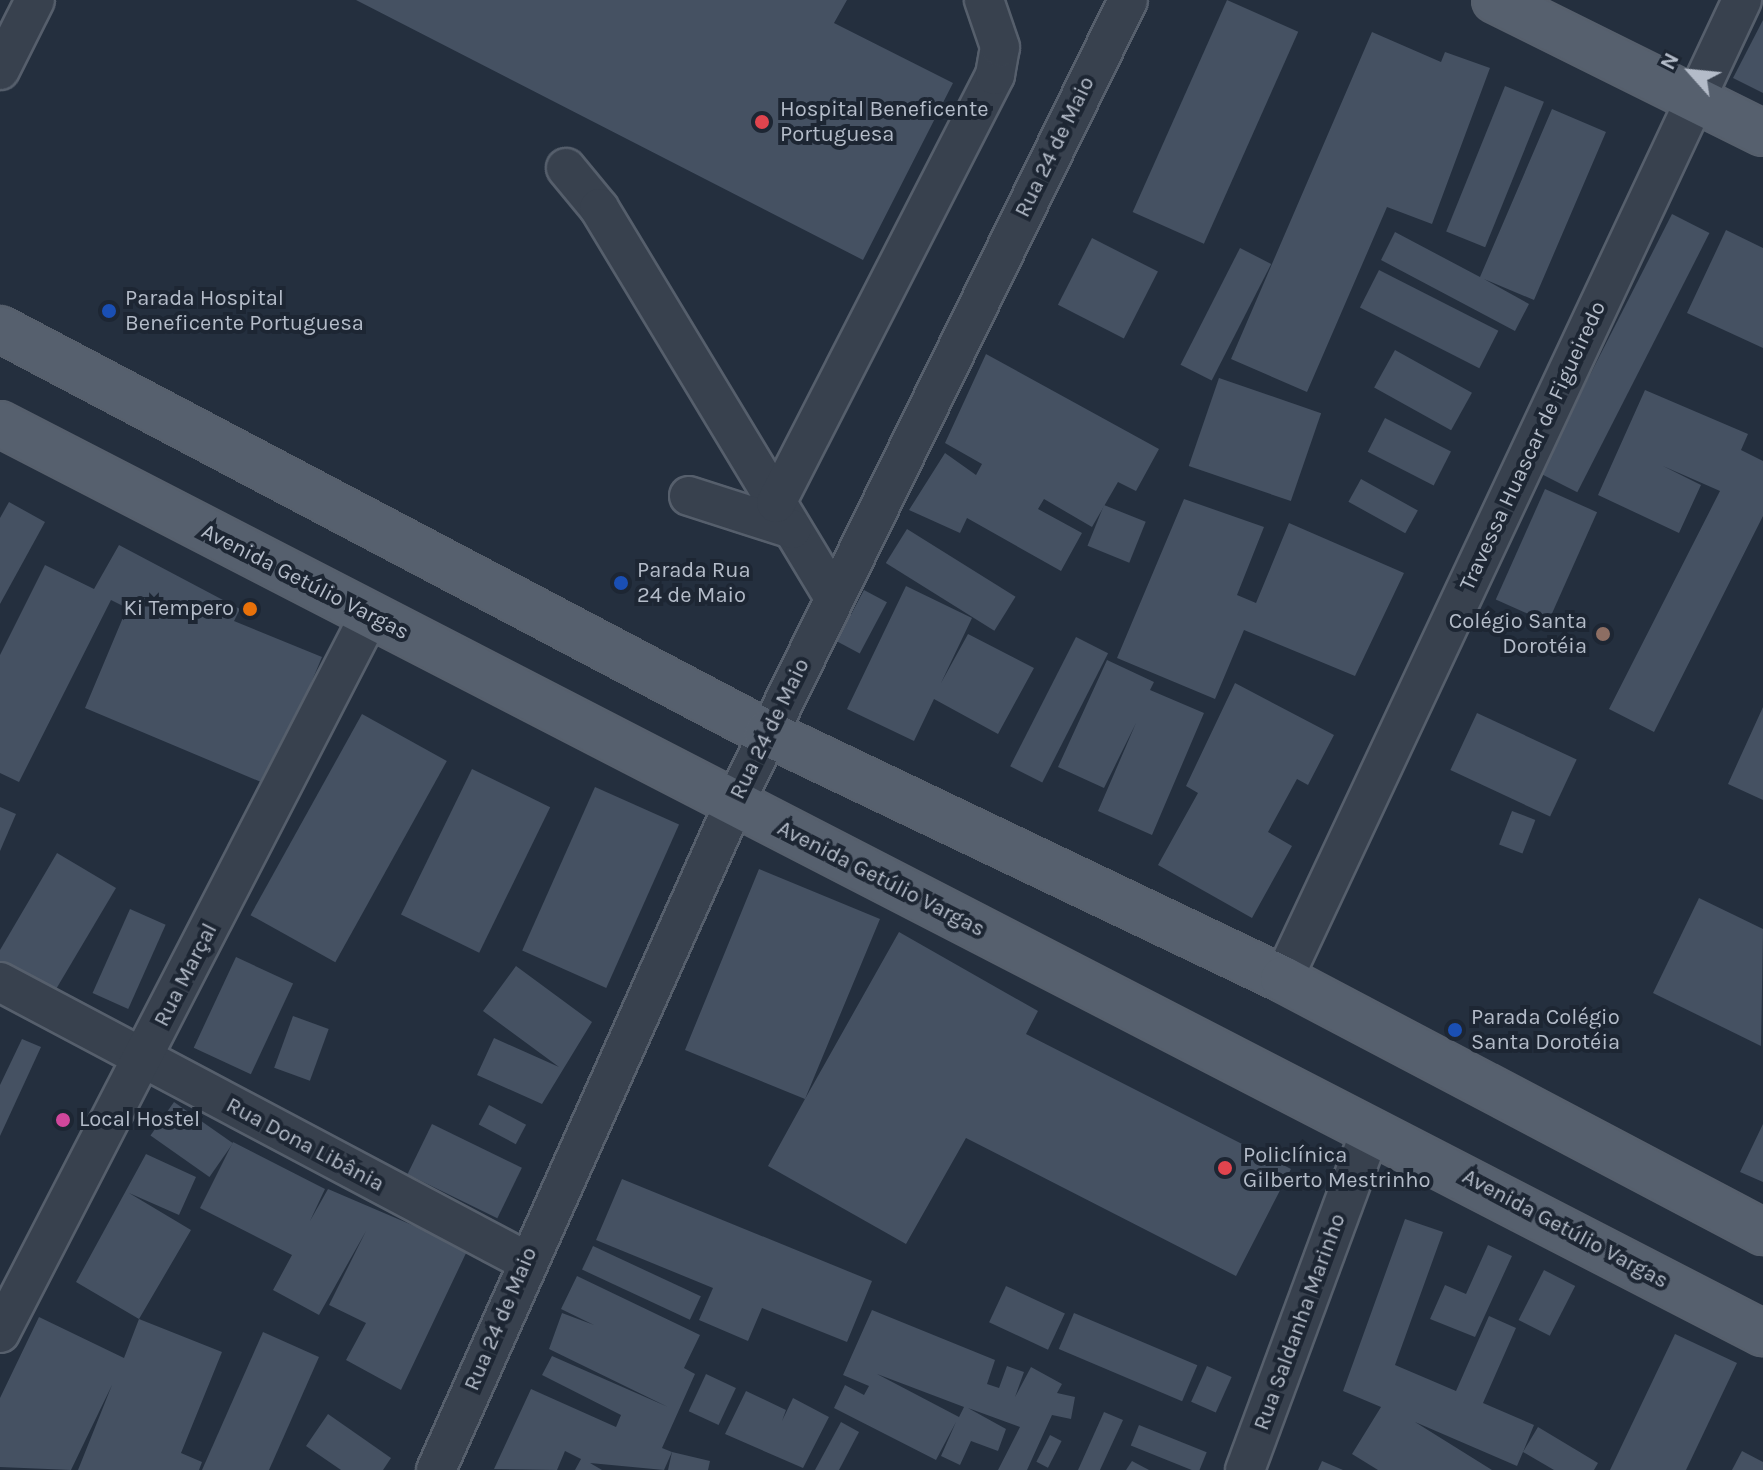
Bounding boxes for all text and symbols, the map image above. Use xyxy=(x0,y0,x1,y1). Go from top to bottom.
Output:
north arrow xyxy=(1651,32,1731,112)
text: N xyxy=(1654,48,1685,74)
street label: Rua 24 de Maio xyxy=(1010,72,1100,222)
place label: Hospital Beneficente Portuguesa xyxy=(780,96,989,148)
marker: Hospital Beneficente Portuguesa xyxy=(751,111,773,133)
place label: Parada Hospital Beneficente Portuguesa xyxy=(125,285,364,336)
street label: Travessa Huascar de Figueiredo xyxy=(1454,297,1612,595)
marker: Parada Hospital Beneficente Portuguesa xyxy=(100,302,118,320)
street label: Avenida Getúlio Vargas xyxy=(197,518,413,646)
place label: Parada Rua 24 de Maio xyxy=(637,557,751,608)
marker: Parada Rua 24 de Maio xyxy=(612,574,630,592)
place label: Ki Tempero xyxy=(123,596,234,622)
marker: Ki Tempero xyxy=(241,600,259,618)
place label: Colégio Santa Dorotéia xyxy=(1449,608,1587,660)
marker: Colégio Santa Dorotéia xyxy=(1594,625,1612,643)
street label: Rua 24 de Maio xyxy=(725,654,815,804)
street label: Avenida Getúlio Vargas xyxy=(773,815,989,943)
street label: Rua Marçal xyxy=(149,919,223,1031)
place label: Parada Colégio Santa Dorotéia xyxy=(1471,1004,1620,1056)
marker: Parada Colégio Santa Dorotéia xyxy=(1446,1021,1464,1039)
street label: Rua Dona Libânia xyxy=(221,1092,389,1198)
place label: Local Hostel xyxy=(79,1107,200,1133)
marker: Local Hostel xyxy=(54,1111,72,1129)
place label: Policlínica Gilberto Mestrinho xyxy=(1243,1142,1431,1194)
marker: Policlínica Gilberto Mestrinho xyxy=(1214,1157,1236,1179)
street label: Avenida Getúlio Vargas xyxy=(1458,1164,1672,1294)
street label: Rua Saldanha Marinho xyxy=(1249,1210,1351,1434)
street label: Rua 24 de Maio xyxy=(459,1243,543,1395)

